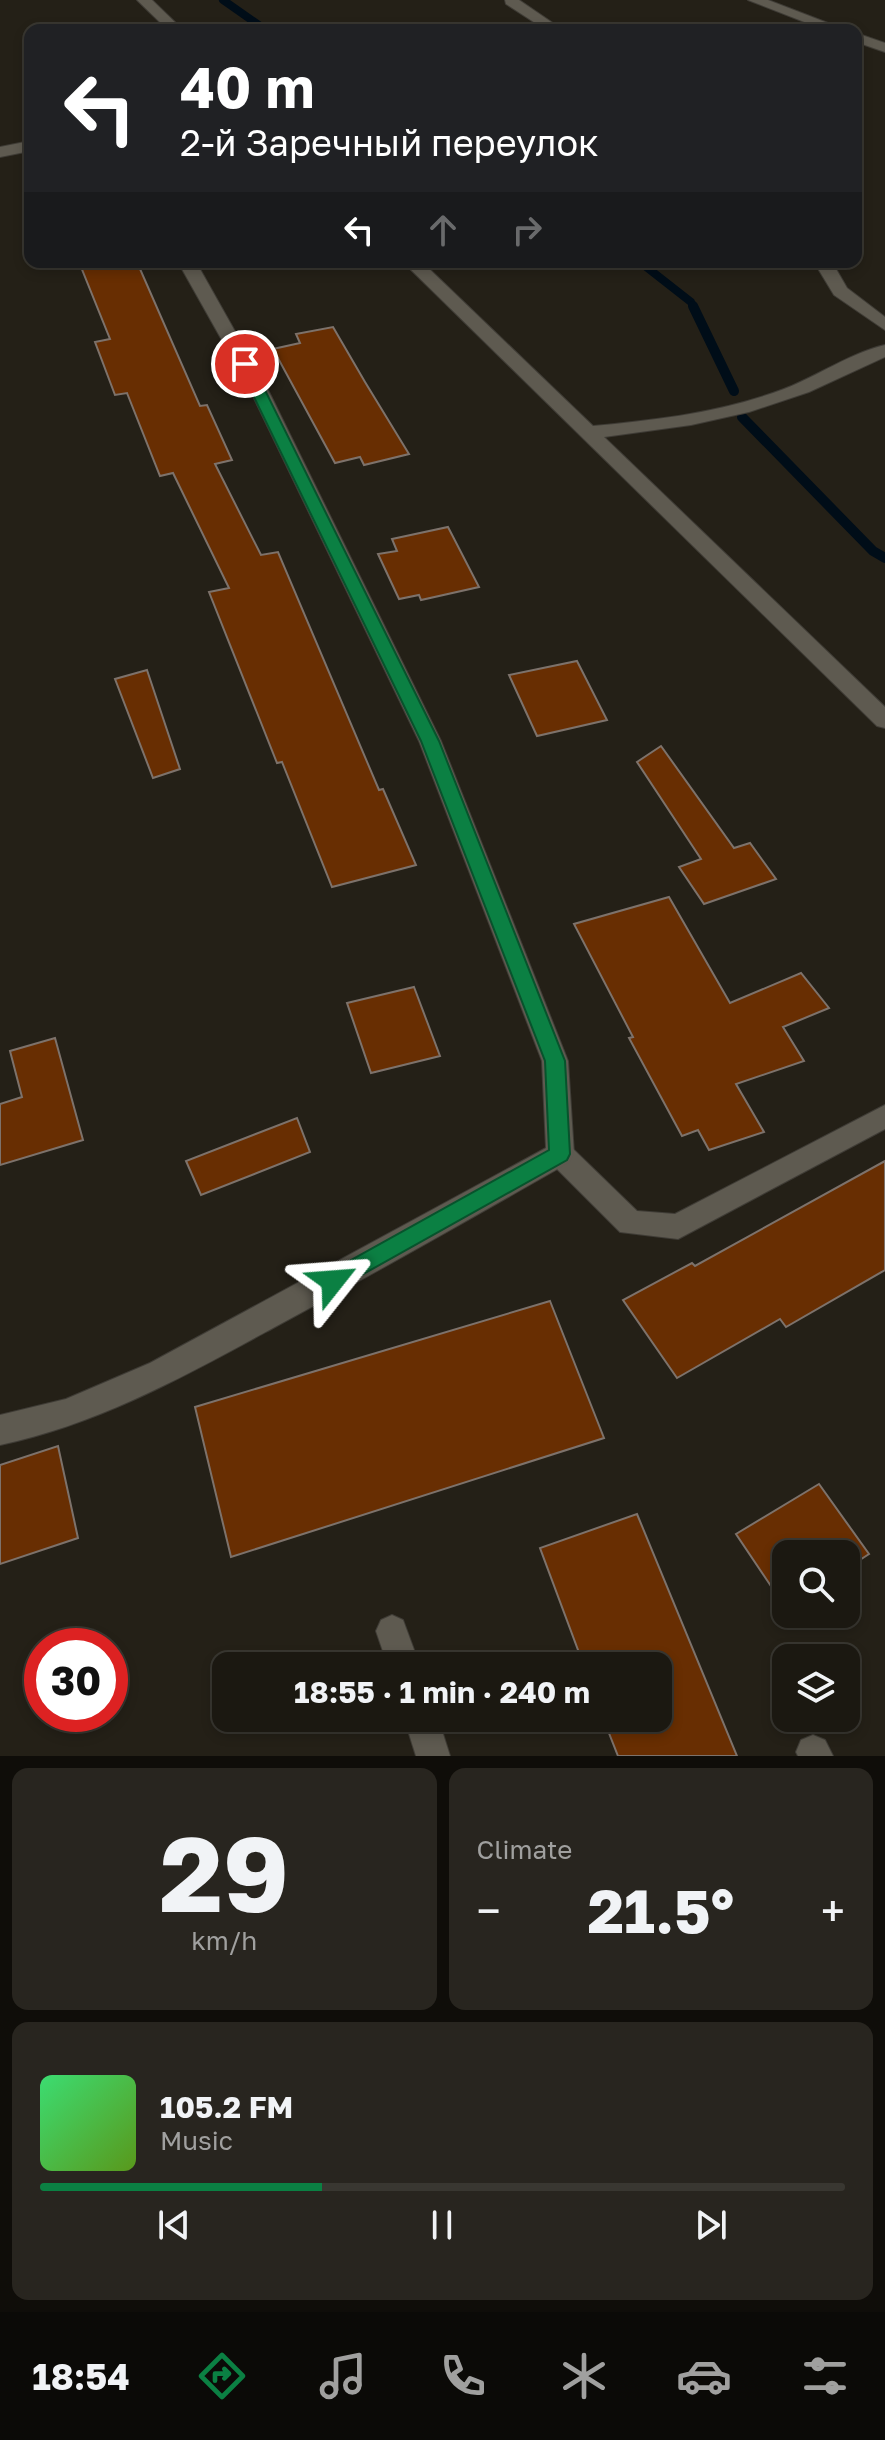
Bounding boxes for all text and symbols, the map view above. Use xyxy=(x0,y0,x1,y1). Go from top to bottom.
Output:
text: 40 m xyxy=(180,53,314,120)
icon: left xyxy=(48,56,152,160)
text: 2-й Заречный переулок xyxy=(180,121,599,164)
icon: left xyxy=(337,208,381,252)
icon: ahead xyxy=(421,208,465,252)
icon: right xyxy=(505,208,549,252)
pin xyxy=(211,330,279,398)
icon: arrive xyxy=(223,342,267,386)
position arrow xyxy=(291,1239,375,1323)
map controls xyxy=(772,1540,860,1732)
button: search xyxy=(772,1540,860,1628)
speed limit sign: 30 xyxy=(24,1628,128,1732)
button: layers xyxy=(772,1644,860,1732)
text: 18:55 · 1 min · 240 m xyxy=(294,1674,590,1710)
text: 29 xyxy=(160,1810,289,1935)
text: Climate xyxy=(477,1834,572,1865)
text: 21.5° xyxy=(587,1874,734,1946)
text: − xyxy=(477,1884,501,1937)
text: + xyxy=(821,1884,845,1937)
text: km/h xyxy=(191,1925,257,1956)
text: 105.2 FM xyxy=(160,2089,293,2125)
text: Music xyxy=(160,2125,233,2156)
icon: previous xyxy=(152,2203,196,2247)
icon: pause xyxy=(420,2203,464,2247)
icon: next xyxy=(689,2203,733,2247)
icon: directions xyxy=(194,2348,250,2404)
icon: music xyxy=(315,2348,371,2404)
icon: phone xyxy=(435,2348,491,2404)
icon: climate xyxy=(556,2348,612,2404)
icon: car xyxy=(676,2348,732,2404)
icon: filters xyxy=(797,2348,853,2404)
text: 18:54 xyxy=(32,2355,130,2398)

